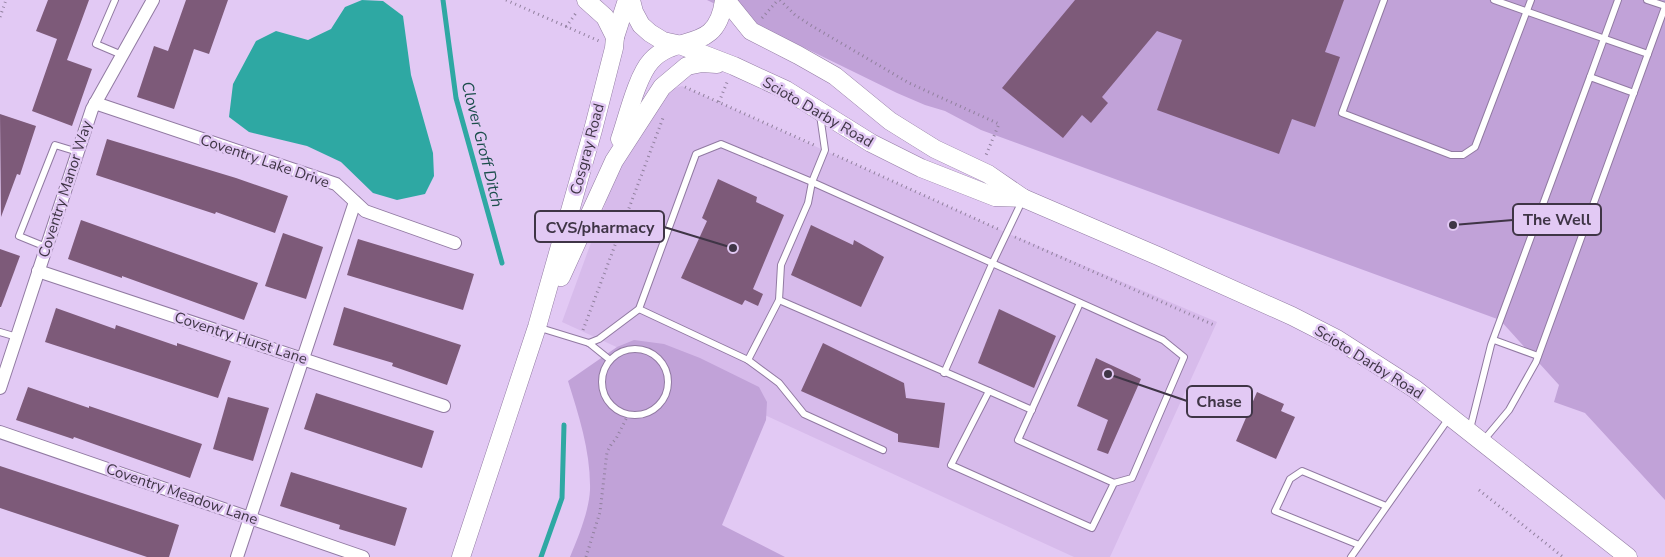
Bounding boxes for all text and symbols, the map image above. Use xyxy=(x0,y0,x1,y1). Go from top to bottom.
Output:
street label: Scioto Darby Road xyxy=(759,72,877,152)
water label: Clover Groff Ditch xyxy=(456,79,508,209)
street label: Cosgray Road xyxy=(565,101,609,197)
street label: Coventry Manor Way xyxy=(33,118,97,260)
street label: Coventry Lake Drive xyxy=(198,130,332,192)
callout: The Well xyxy=(1513,204,1601,235)
text: The Well xyxy=(1523,209,1591,231)
callout: CVS/pharmacy xyxy=(535,211,664,242)
text: CVS/pharmacy xyxy=(546,217,655,239)
street label: Coventry Hurst Lane xyxy=(172,307,310,369)
street label: Scioto Darby Road xyxy=(1311,320,1427,404)
callout: Chase xyxy=(1187,386,1252,417)
text: Chase xyxy=(1196,391,1242,413)
street label: Coventry Meadow Lane xyxy=(103,459,261,529)

